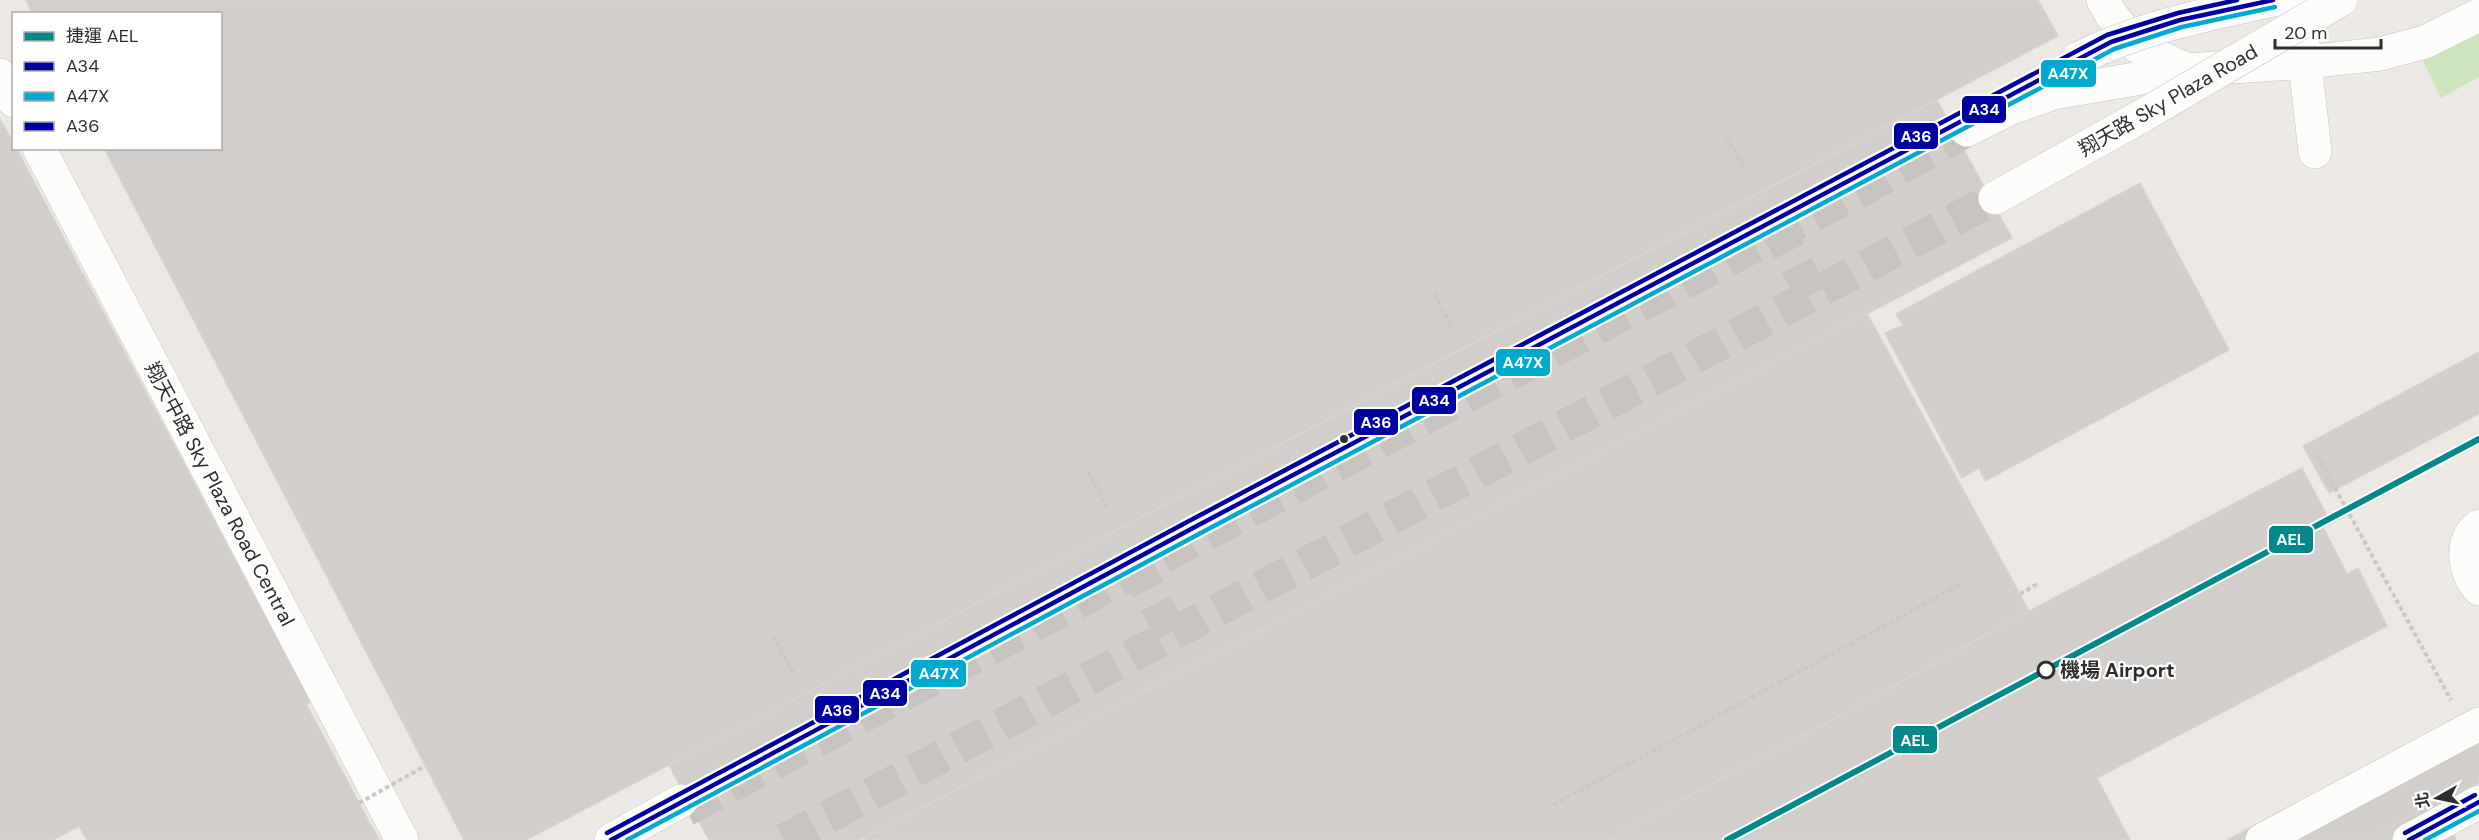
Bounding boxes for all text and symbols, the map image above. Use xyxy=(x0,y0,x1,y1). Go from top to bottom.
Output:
legend xyxy=(12,12,222,150)
scale bar xyxy=(2275,12,2382,50)
text: 20 m xyxy=(2284,21,2327,45)
text: 捷運 AEL xyxy=(66,24,138,48)
street label: 翔天路 Sky Plaza Road xyxy=(2074,38,2262,162)
text: A34 xyxy=(66,54,99,78)
line badge: A47X xyxy=(2040,59,2097,88)
text: A47X xyxy=(2048,63,2089,84)
text: A47X xyxy=(66,84,109,108)
line badge: A34 xyxy=(1961,95,2007,124)
text: A34 xyxy=(1968,99,2000,120)
text: A36 xyxy=(66,114,100,138)
line badge: A36 xyxy=(1893,122,1939,150)
text: A36 xyxy=(1901,126,1931,147)
line badge: A47X xyxy=(1495,348,1551,377)
text: A47X xyxy=(1503,352,1544,373)
street label: 翔天中路 Sky Plaza Road Central xyxy=(139,357,301,631)
line badge: A34 xyxy=(1411,386,1457,415)
text: A34 xyxy=(1418,390,1450,411)
line badge: A36 xyxy=(1353,408,1399,436)
text: A36 xyxy=(1361,412,1391,433)
unlabelled marker xyxy=(1338,433,1350,445)
line badge: AEL xyxy=(2268,525,2314,554)
text: AEL xyxy=(2276,529,2306,550)
place label: 機場 Airport xyxy=(2060,657,2175,683)
line badge: A47X xyxy=(910,659,967,688)
marker: 機場 Airport xyxy=(2037,661,2055,679)
text: A47X xyxy=(919,663,960,684)
line badge: A34 xyxy=(862,679,908,707)
text: A34 xyxy=(869,683,901,704)
line badge: A36 xyxy=(814,695,860,724)
text: A36 xyxy=(822,700,852,721)
line badge: AEL xyxy=(1892,725,1938,754)
text: AEL xyxy=(1900,730,1930,751)
north arrow xyxy=(2407,768,2467,828)
text: 北 xyxy=(2411,791,2434,810)

